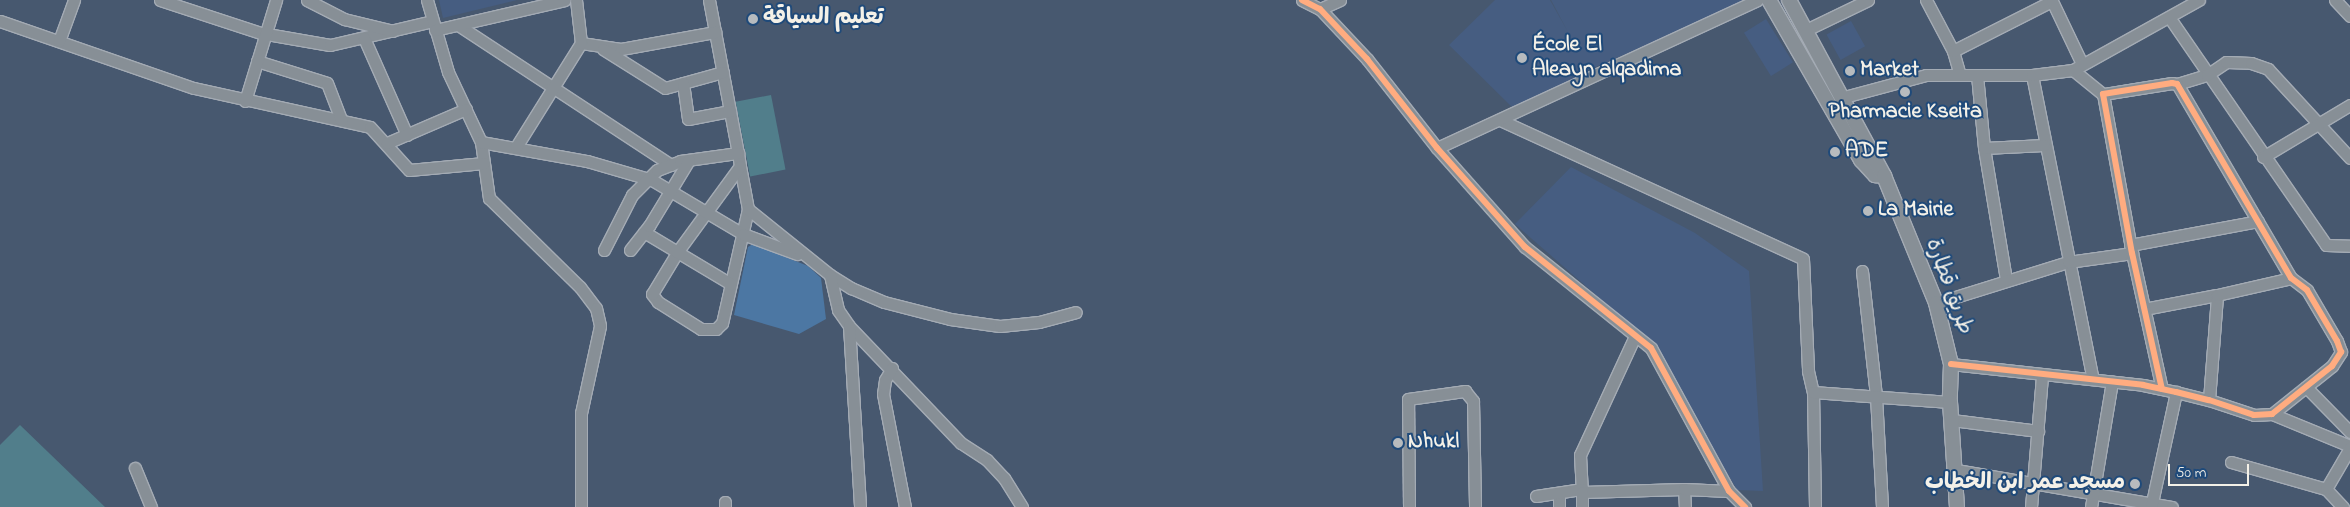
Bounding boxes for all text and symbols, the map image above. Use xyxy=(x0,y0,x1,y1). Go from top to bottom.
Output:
place label: تعليم السياقة xyxy=(763,6,884,32)
marker: تعليم السياقة xyxy=(747,13,759,25)
place label: École El Aleayn alqadima xyxy=(1532,32,1681,84)
marker: École El Aleayn alqadima xyxy=(1516,52,1528,64)
place label: Market xyxy=(1860,58,1919,84)
marker: Market xyxy=(1844,65,1856,77)
marker: Pharmacie Kseita xyxy=(1899,86,1911,98)
place label: Pharmacie Kseita xyxy=(1828,100,1982,126)
place label: ADE xyxy=(1845,139,1888,165)
marker: ADE xyxy=(1829,146,1841,158)
place label: La Mairie xyxy=(1878,198,1953,224)
marker: La Mairie xyxy=(1862,205,1874,217)
street label: طريق قطارة xyxy=(1918,235,1978,339)
place label: Nhukl xyxy=(1408,430,1459,456)
marker: Nhukl xyxy=(1392,437,1404,449)
scale bar xyxy=(2170,454,2251,486)
text: 50 m xyxy=(2176,462,2206,484)
place label: مسجد عمر ابن الخطاب xyxy=(1925,471,2125,497)
marker: مسجد عمر ابن الخطاب xyxy=(2129,478,2141,490)

